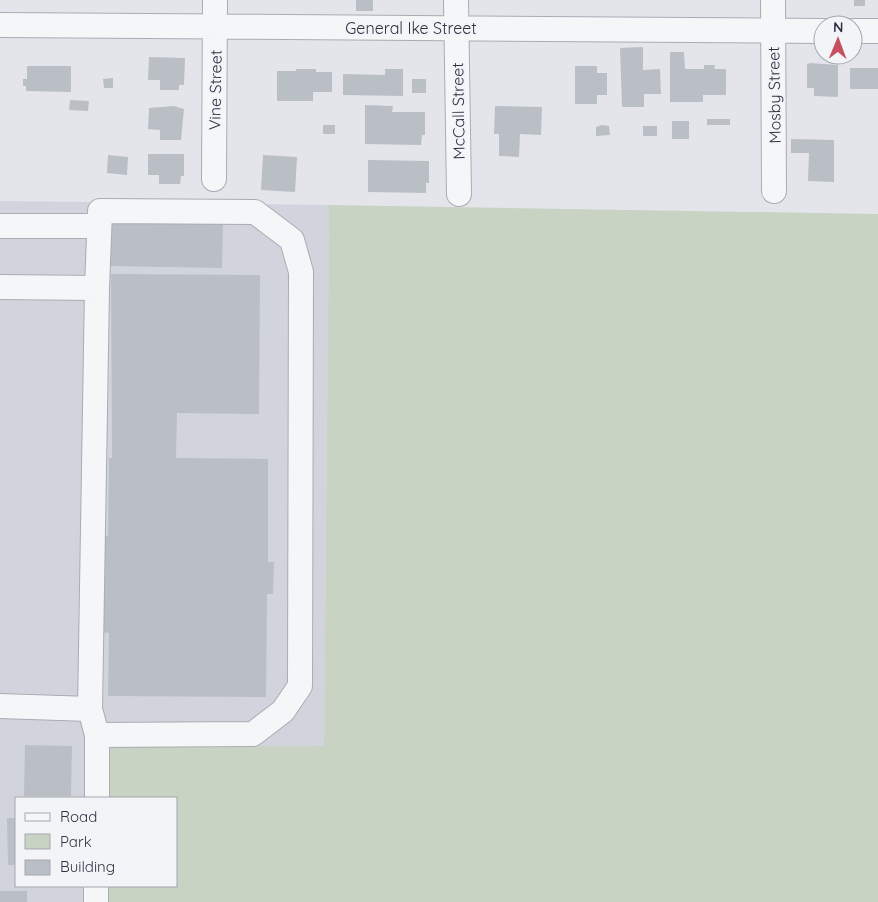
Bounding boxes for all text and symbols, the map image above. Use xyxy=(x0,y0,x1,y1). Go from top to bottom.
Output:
north arrow xyxy=(813,15,863,65)
street label: General Ike Street xyxy=(345,18,477,38)
text: N xyxy=(833,18,844,36)
street label: Mosby Street xyxy=(763,46,785,144)
street label: Vine Street xyxy=(204,50,226,130)
street label: McCall Street xyxy=(447,62,469,160)
legend xyxy=(15,797,178,887)
text: Road xyxy=(60,807,97,826)
text: Park xyxy=(60,832,92,851)
text: Building xyxy=(60,857,115,876)

